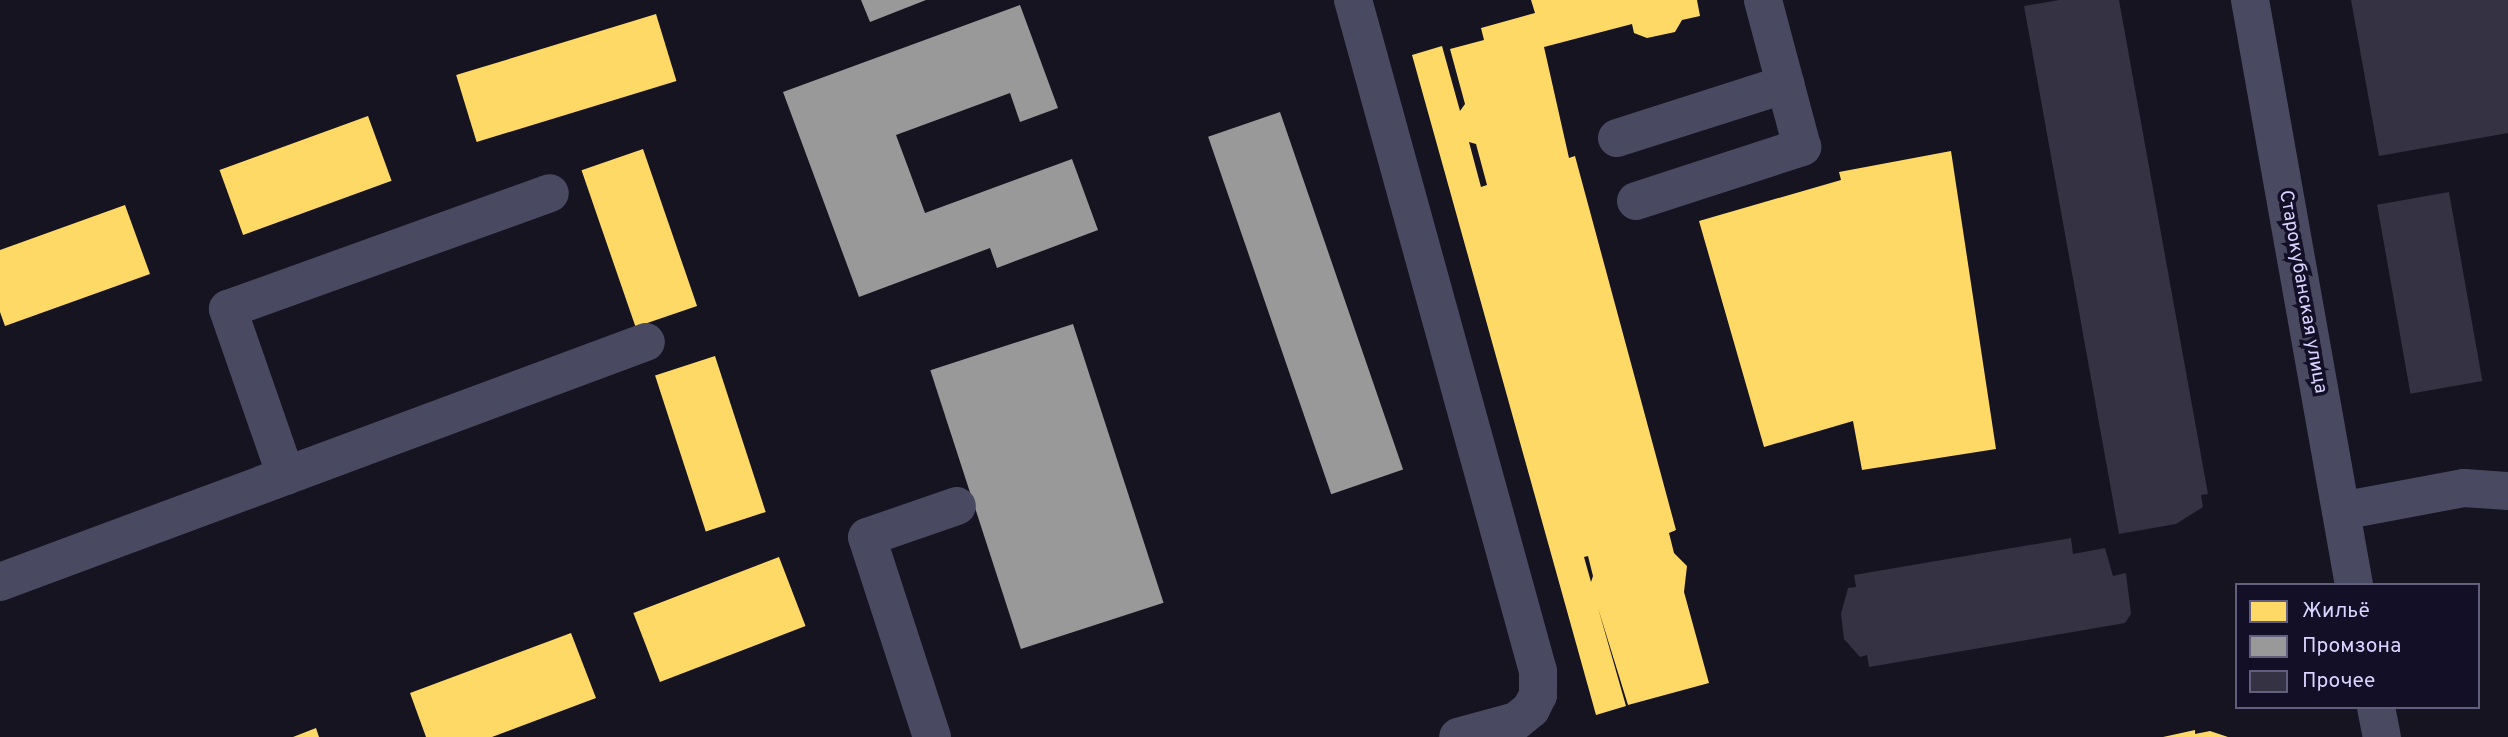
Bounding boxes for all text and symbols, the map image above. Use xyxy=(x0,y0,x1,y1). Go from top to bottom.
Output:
street label: Старокубанская улица xyxy=(2273,189,2331,395)
legend xyxy=(2235,583,2480,709)
text: Жильё xyxy=(2302,598,2370,625)
text: Промзона xyxy=(2302,633,2401,660)
text: Прочее xyxy=(2302,668,2375,695)

